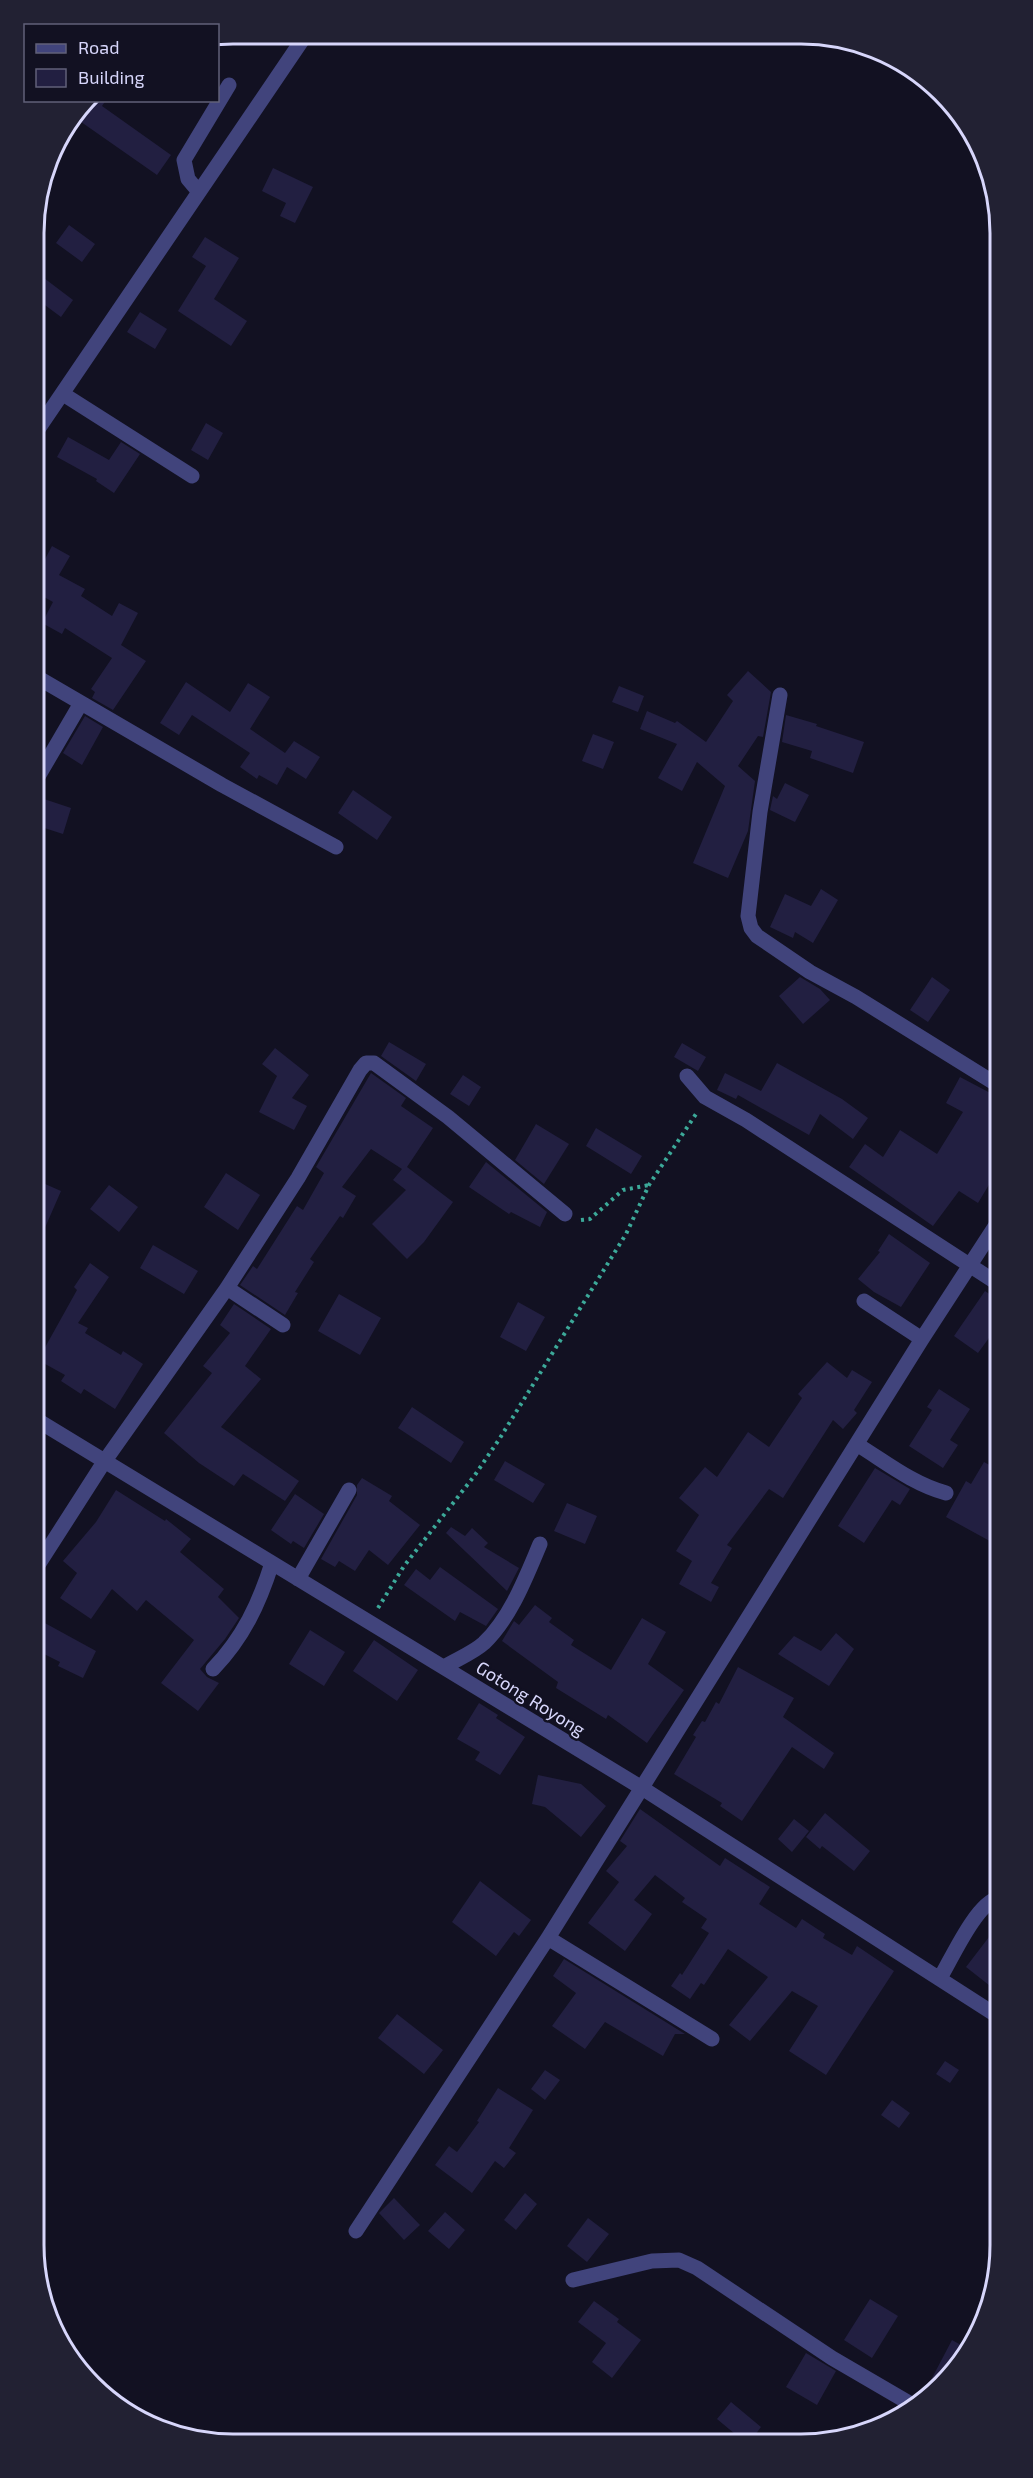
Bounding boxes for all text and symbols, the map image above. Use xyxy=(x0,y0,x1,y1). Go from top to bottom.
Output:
legend xyxy=(24,24,219,102)
text: Road xyxy=(78,36,119,58)
text: Building xyxy=(78,66,145,88)
street label: Gotong Royong xyxy=(472,1656,590,1740)

